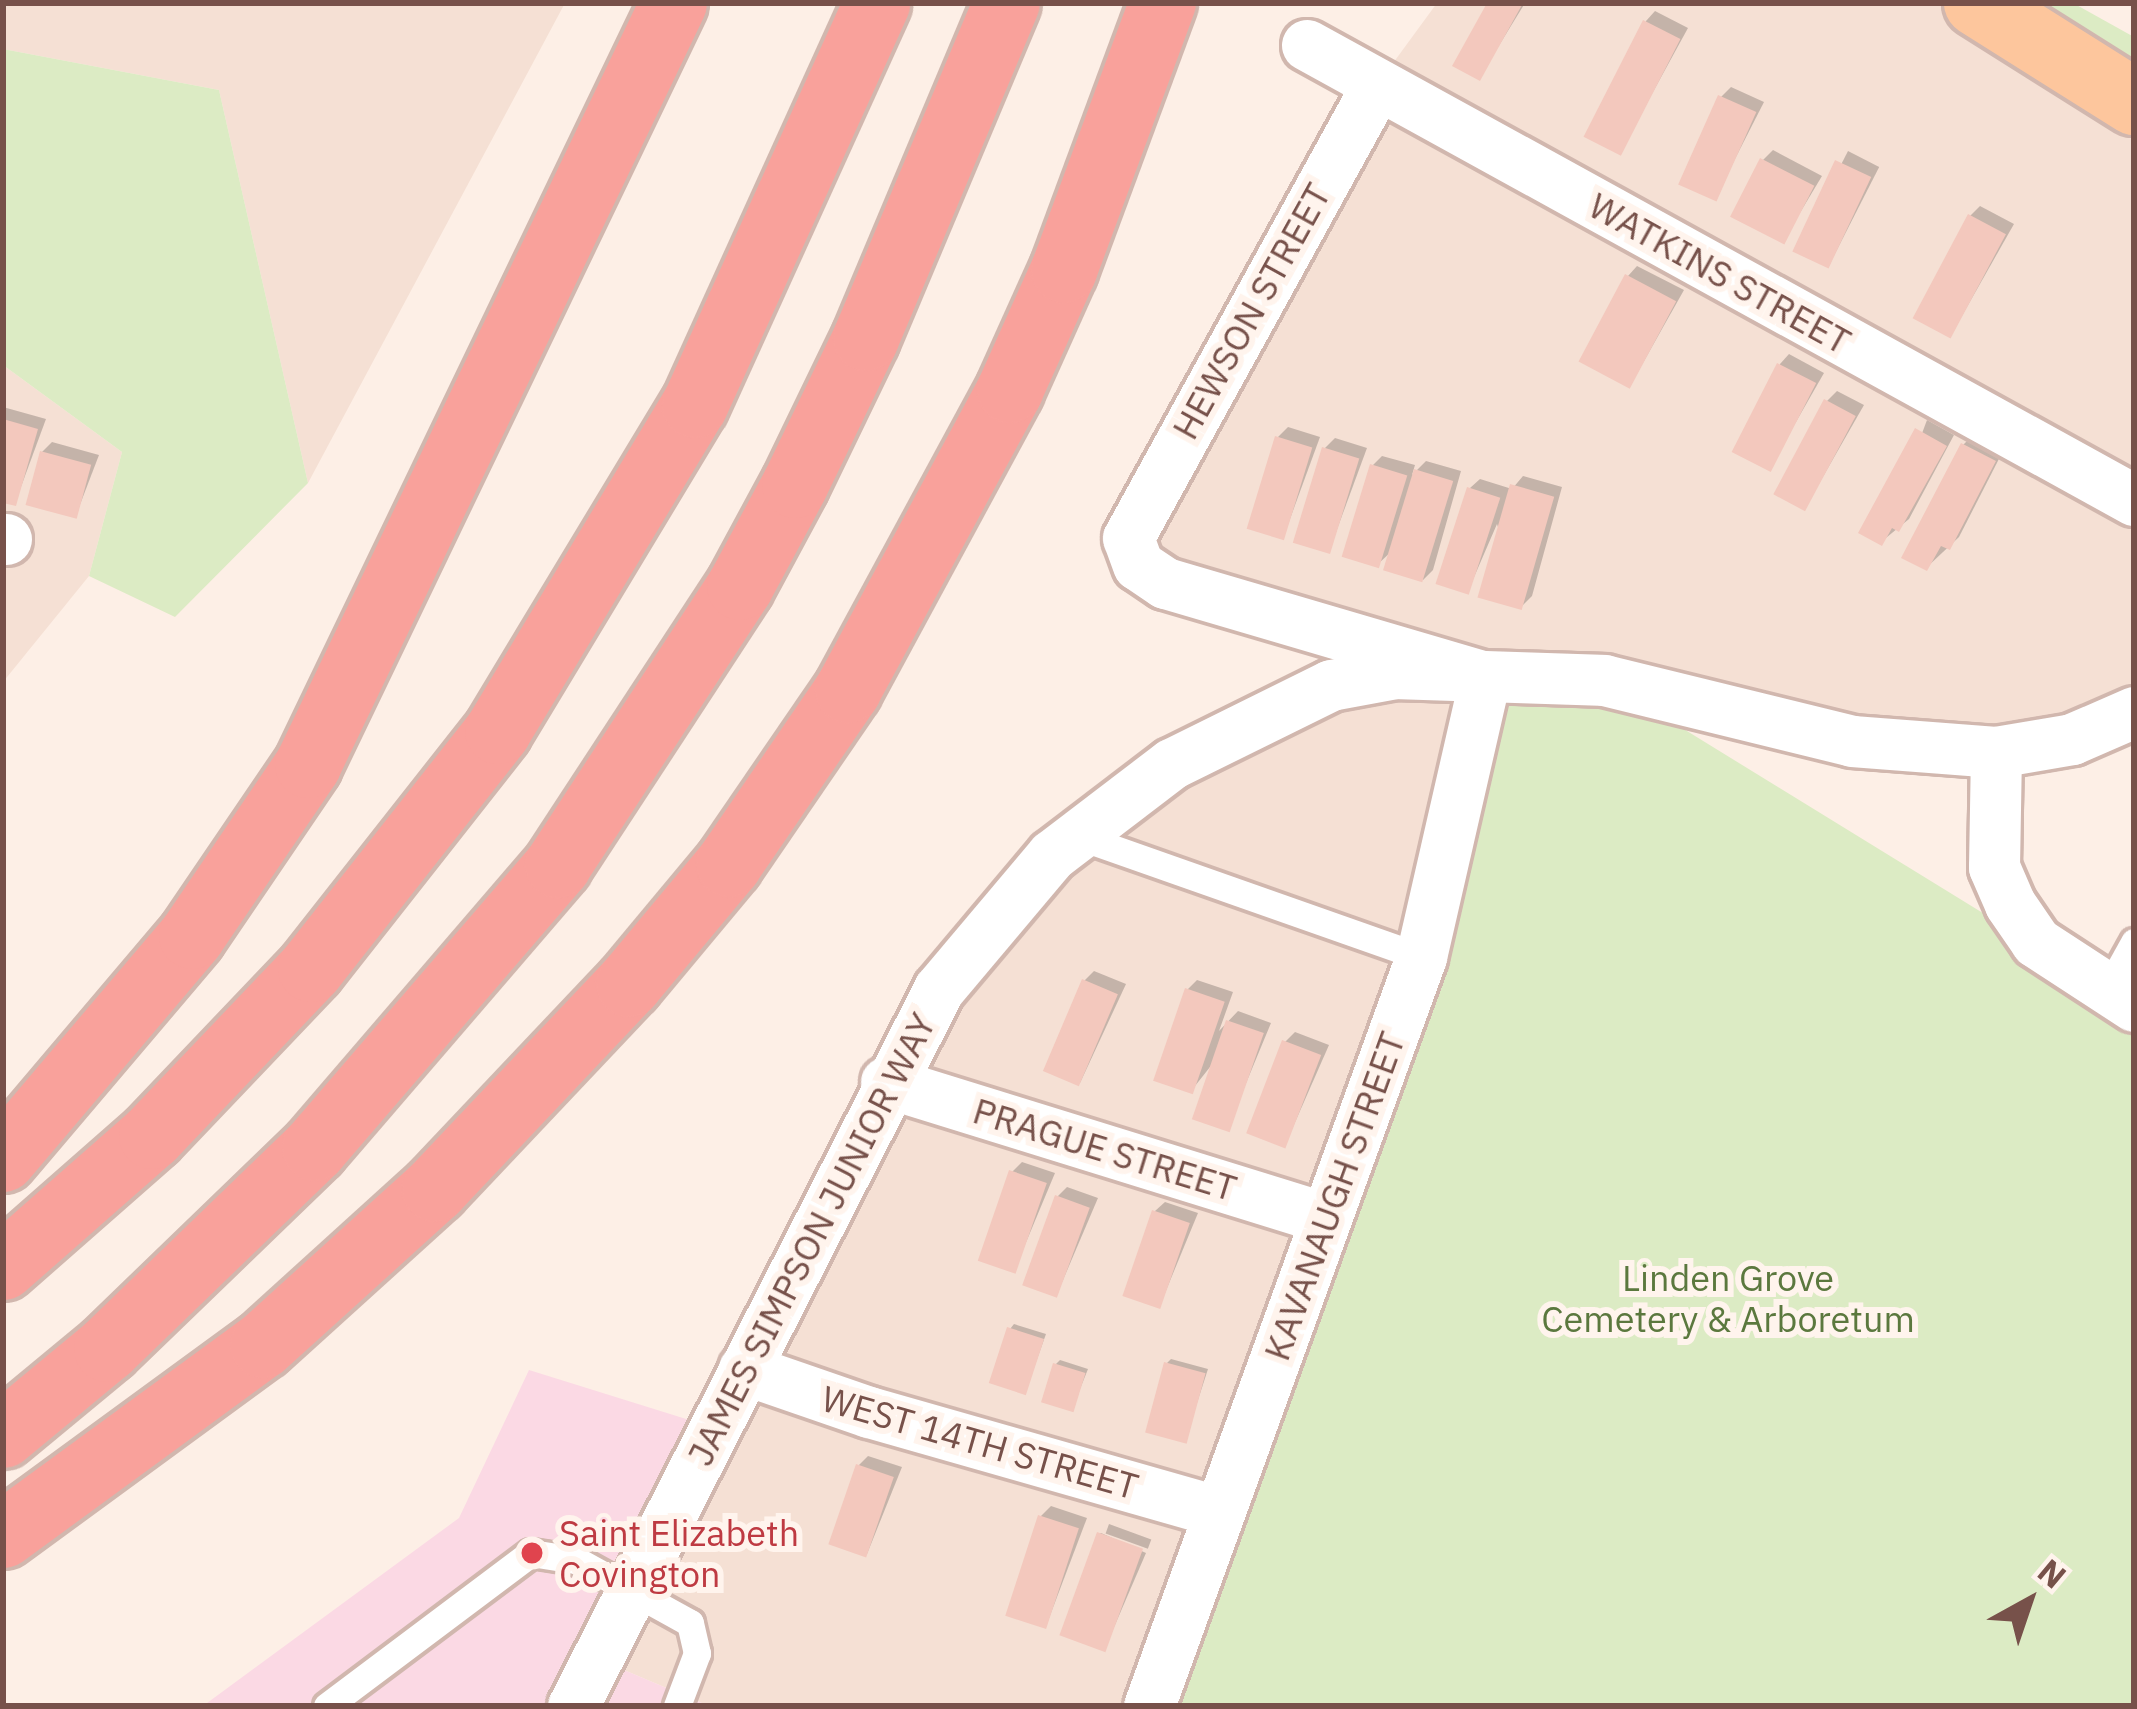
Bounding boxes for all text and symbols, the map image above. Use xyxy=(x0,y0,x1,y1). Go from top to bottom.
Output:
street label: HEWSON STREET xyxy=(1163,176,1339,446)
street label: WATKINS STREET xyxy=(1582,183,1858,363)
street label: JAMES SIMPSON JUNIOR WAY xyxy=(678,1006,944,1472)
street label: KAVANAUGH STREET xyxy=(1255,1026,1413,1366)
street label: PRAGUE STREET xyxy=(968,1088,1242,1210)
park label: Linden Grove Cemetery & Arboretum xyxy=(1541,1255,1915,1340)
street label: WEST 14TH STREET xyxy=(817,1376,1143,1508)
place label: Saint Elizabeth Covington xyxy=(559,1510,799,1595)
marker: Saint Elizabeth Covington xyxy=(516,1537,548,1569)
north arrow xyxy=(1969,1541,2089,1661)
text: N xyxy=(2029,1549,2075,1597)

